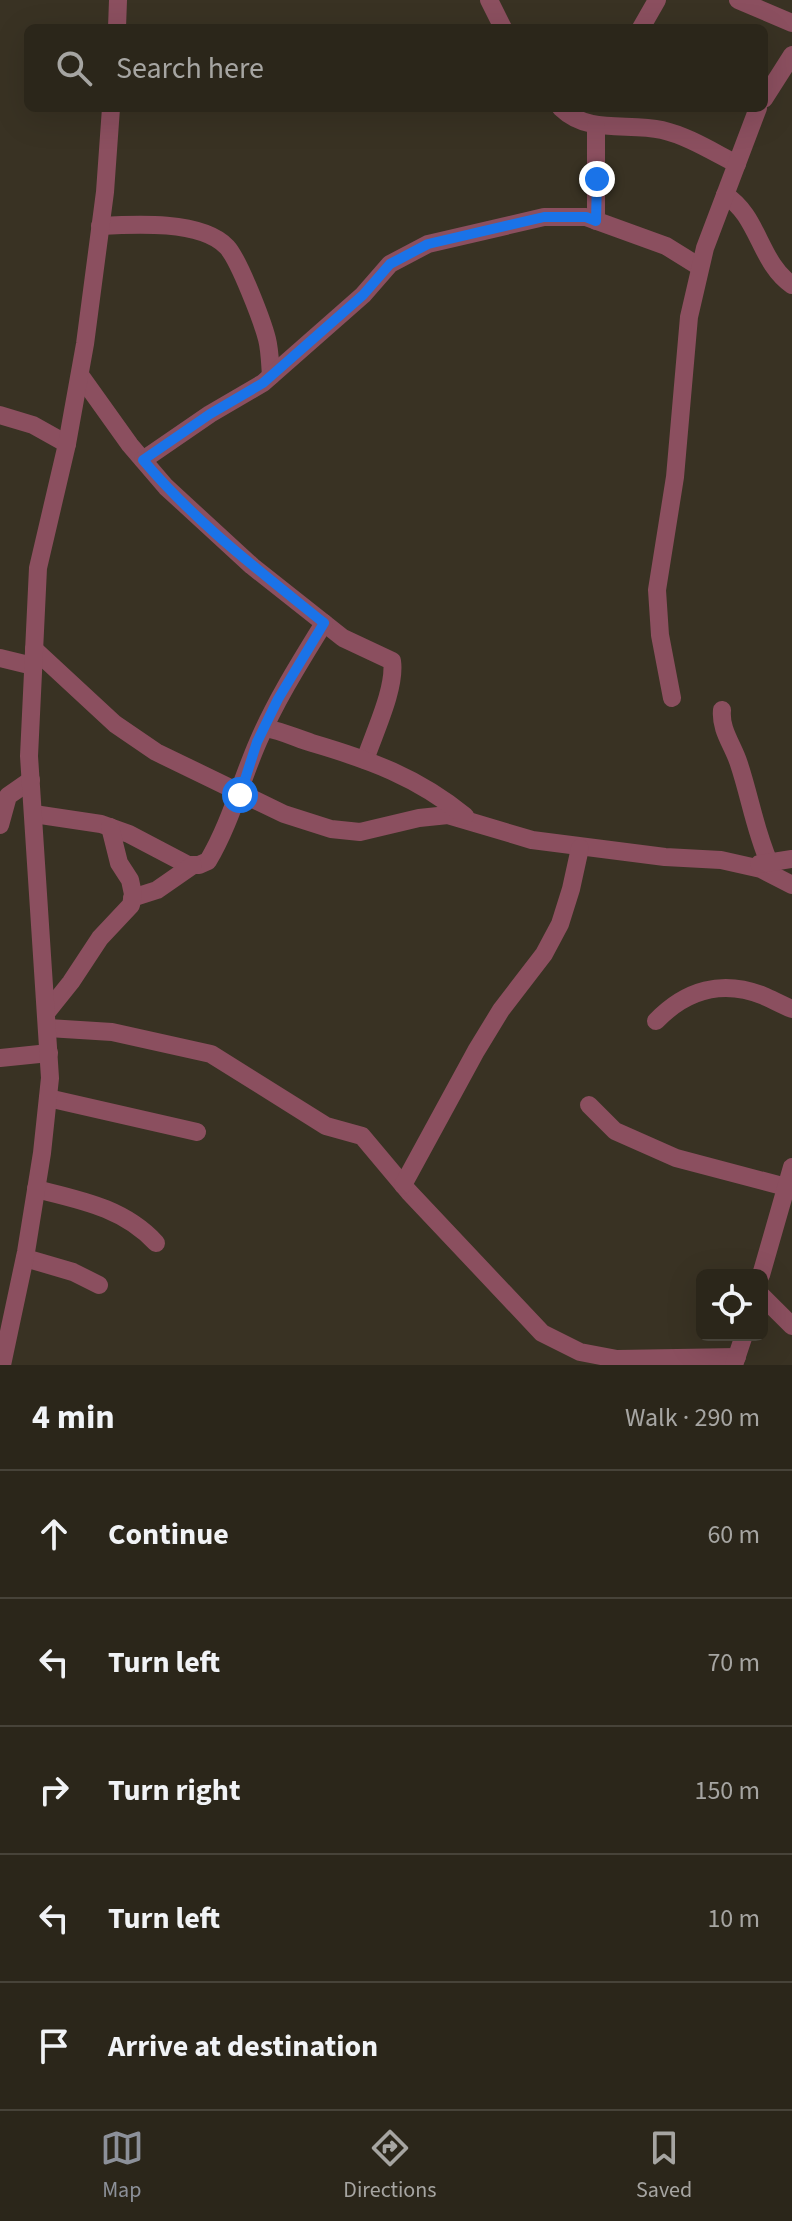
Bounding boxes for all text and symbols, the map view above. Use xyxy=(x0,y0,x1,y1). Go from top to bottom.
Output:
search box xyxy=(24,24,768,112)
icon: search xyxy=(52,46,96,90)
text: Search here xyxy=(116,47,264,90)
route end xyxy=(579,161,615,197)
route start xyxy=(222,777,258,813)
map controls xyxy=(696,1269,768,1341)
button: locate xyxy=(696,1269,768,1341)
text: 4 min xyxy=(32,1393,115,1442)
text: Walk · 290 m xyxy=(625,1399,760,1436)
icon: ahead xyxy=(32,1512,76,1556)
text: Continue xyxy=(108,1513,229,1556)
text: 60 m xyxy=(707,1516,760,1553)
icon: left xyxy=(32,1640,76,1684)
text: Turn left xyxy=(108,1641,220,1684)
text: 70 m xyxy=(707,1644,760,1681)
icon: right xyxy=(32,1768,76,1812)
text: Turn right xyxy=(108,1769,240,1812)
text: 150 m xyxy=(694,1772,760,1809)
icon: left xyxy=(32,1896,76,1940)
text: Turn left xyxy=(108,1897,220,1940)
text: 10 m xyxy=(707,1900,760,1937)
icon: arrive xyxy=(32,2024,76,2068)
text: Arrive at destination xyxy=(108,2025,378,2068)
tab: Map xyxy=(100,2126,144,2206)
tab: Directions xyxy=(343,2126,436,2206)
tab: Saved xyxy=(636,2126,692,2206)

